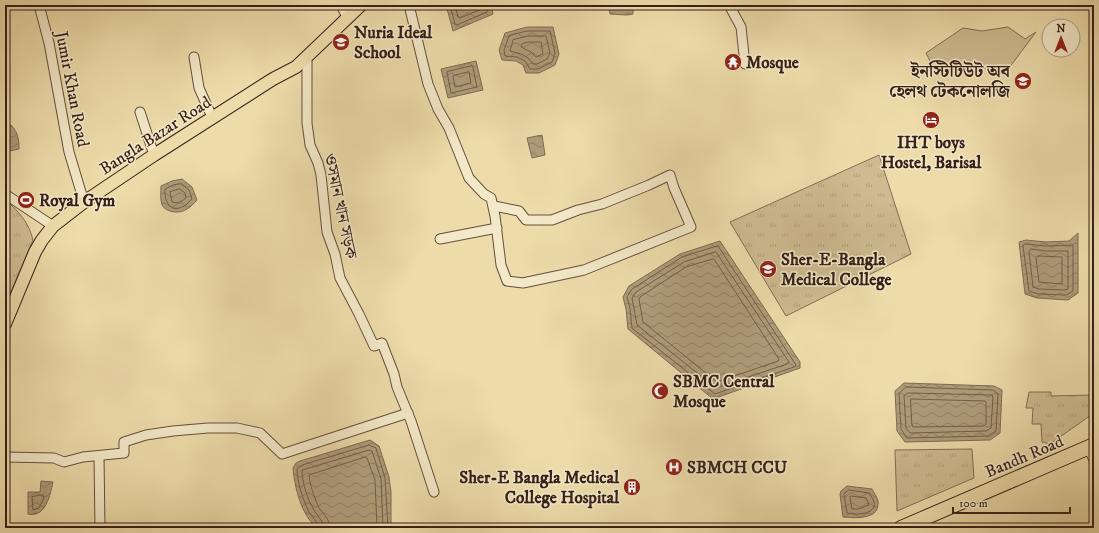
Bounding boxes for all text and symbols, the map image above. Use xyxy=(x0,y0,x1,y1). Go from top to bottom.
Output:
north arrow xyxy=(1041,18,1081,58)
place label: Nuria Ideal School xyxy=(354,22,433,64)
text: N xyxy=(1056,22,1066,36)
street label: Jumir Khan Road xyxy=(50,27,94,150)
school or university icon: Nuria Ideal School xyxy=(331,32,351,52)
temple icon: Mosque xyxy=(723,52,743,72)
place label: Mosque xyxy=(746,52,799,74)
place label: ইনস্টিটিউট অব হেলথ টেকনোলজি xyxy=(889,60,1011,103)
school or university icon: ইনস্টিটিউট অব হেলথ টেকনোলজি xyxy=(1013,71,1033,91)
street label: Bangla Bazar Road xyxy=(96,91,216,180)
hotel icon: IHT boys Hostel, Barisal xyxy=(921,110,941,130)
place label: IHT boys Hostel, Barisal xyxy=(881,132,982,174)
street label: ওসমান খান সড়ক xyxy=(318,152,362,262)
sports icon: Royal Gym xyxy=(16,190,36,210)
place label: Royal Gym xyxy=(39,190,115,212)
place label: Sher-E-Bangla Medical College xyxy=(781,249,892,291)
school or university icon: Sher-E-Bangla Medical College xyxy=(758,259,778,279)
place label: SBMC Central Mosque xyxy=(673,371,775,413)
mosque icon: SBMC Central Mosque xyxy=(650,381,670,401)
street label: Bandh Road xyxy=(982,430,1067,483)
hospital icon: SBMCH CCU xyxy=(664,457,684,477)
place label: SBMCH CCU xyxy=(687,457,788,479)
place label: Sher-E Bangla Medical College Hospital xyxy=(459,467,620,509)
building icon: Sher-E Bangla Medical College Hospital xyxy=(622,477,642,497)
scale bar xyxy=(953,489,1070,515)
text: 100 m xyxy=(959,496,988,511)

